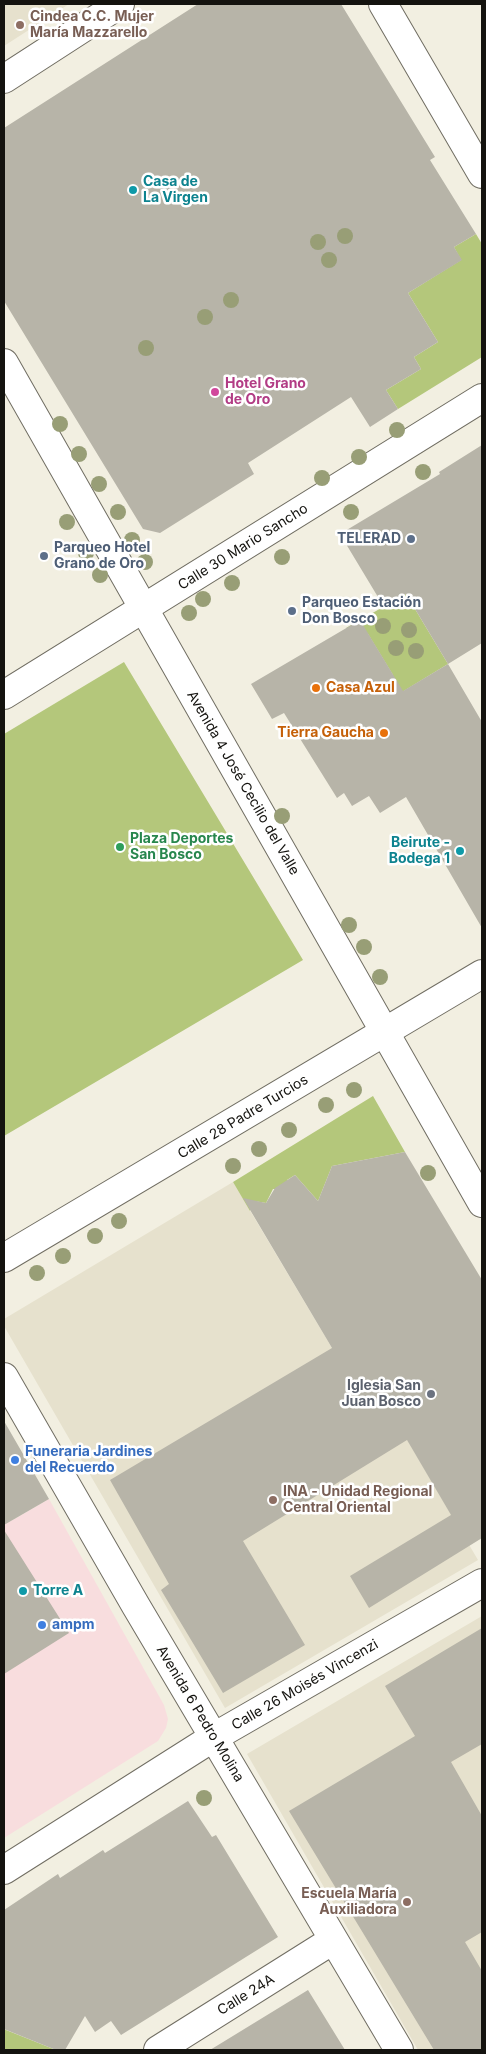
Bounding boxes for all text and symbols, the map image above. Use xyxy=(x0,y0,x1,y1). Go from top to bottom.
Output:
place label: Cindea C.C. Mujer María Mazzarello xyxy=(30,9,154,41)
marker: Cindea C.C. Mujer María Mazzarello xyxy=(14,19,26,31)
place label: Casa de La Virgen xyxy=(143,174,208,206)
marker: Casa de La Virgen xyxy=(127,184,139,196)
place label: Hotel Grano de Oro xyxy=(225,376,306,408)
marker: Hotel Grano de Oro xyxy=(209,386,221,398)
street label: Calle 30 Mario Sancho xyxy=(175,500,311,594)
place label: TELERAD xyxy=(337,531,401,547)
marker: TELERAD xyxy=(405,533,417,545)
place label: Parqueo Hotel Grano de Oro xyxy=(54,540,150,572)
marker: Parqueo Hotel Grano de Oro xyxy=(38,550,50,562)
place label: Parqueo Estación Don Bosco xyxy=(302,595,421,628)
marker: Parqueo Estación Don Bosco xyxy=(286,605,298,617)
place label: Casa Azul xyxy=(326,680,395,696)
marker: Casa Azul xyxy=(310,682,322,694)
street label: Avenida 4 José Cecilio del Valle xyxy=(183,688,303,878)
place label: Tierra Gaucha xyxy=(277,725,374,741)
marker: Tierra Gaucha xyxy=(378,727,390,739)
place label: Plaza Deportes San Bosco xyxy=(130,831,233,864)
place label: Beirute - Bodega 1 xyxy=(389,835,450,868)
marker: Plaza Deportes San Bosco xyxy=(114,841,126,853)
marker: Beirute - Bodega 1 xyxy=(454,845,466,857)
street label: Calle 28 Padre Turcios xyxy=(175,1071,311,1163)
place label: Iglesia San Juan Bosco xyxy=(341,1378,421,1410)
marker: Iglesia San Juan Bosco xyxy=(425,1388,437,1400)
place label: Funeraria Jardines del Recuerdo xyxy=(25,1444,152,1476)
marker: Funeraria Jardines del Recuerdo xyxy=(9,1454,21,1466)
place label: INA - Unidad Regional Central Oriental xyxy=(283,1484,432,1516)
marker: INA - Unidad Regional Central Oriental xyxy=(267,1494,279,1506)
place label: Torre A xyxy=(33,1583,83,1599)
marker: Torre A xyxy=(17,1585,29,1597)
place label: ampm xyxy=(52,1617,95,1633)
marker: ampm xyxy=(36,1619,48,1631)
street label: Calle 26 Moisés Vincenzi xyxy=(229,1636,381,1734)
street label: Avenida 6 Pedro Molina xyxy=(153,1643,247,1785)
place label: Escuela María Auxiliadora xyxy=(301,1886,397,1918)
marker: Escuela María Auxiliadora xyxy=(401,1896,413,1908)
street label: Calle 24A xyxy=(214,1971,278,2019)

